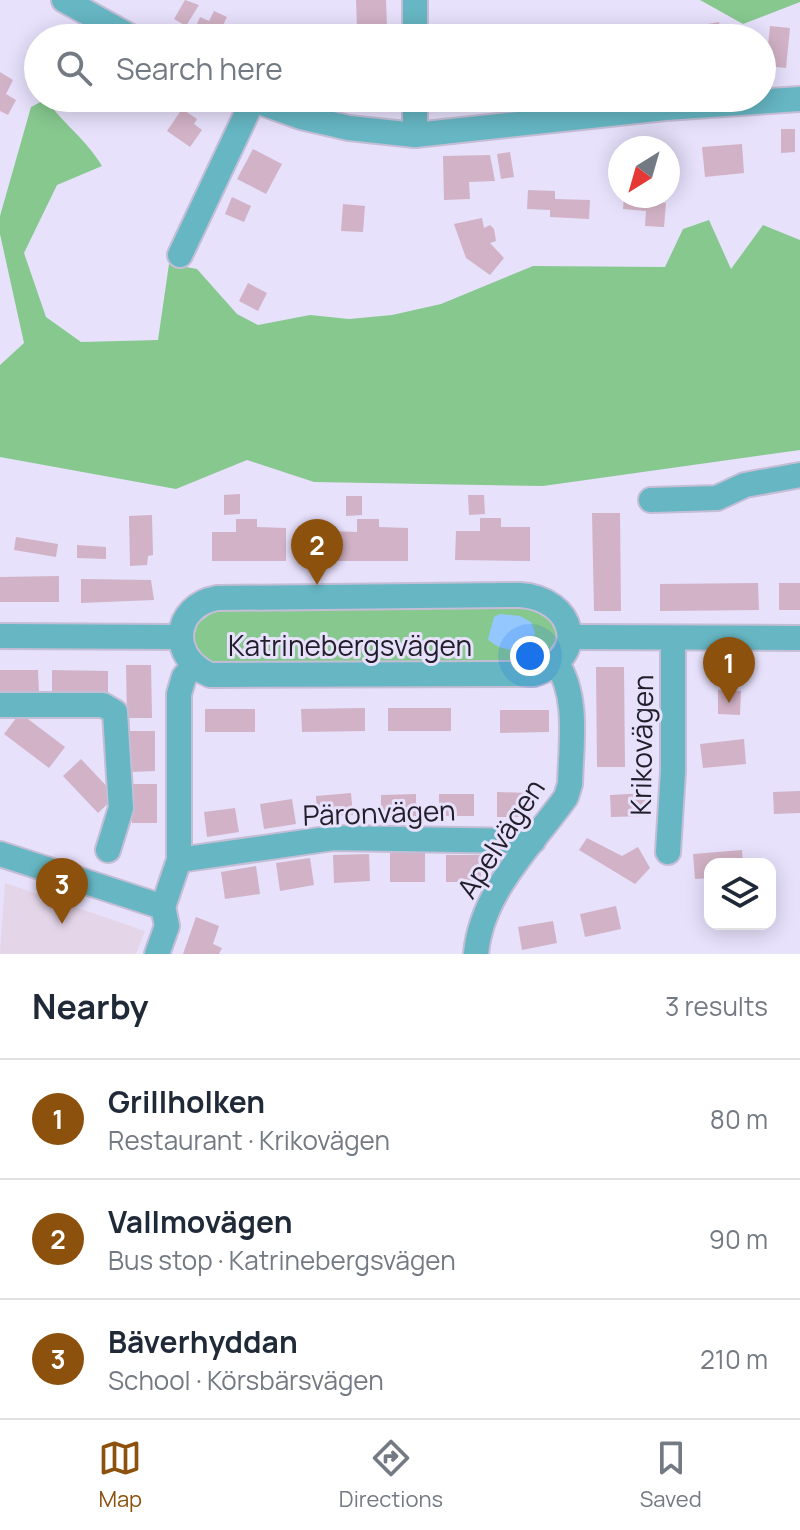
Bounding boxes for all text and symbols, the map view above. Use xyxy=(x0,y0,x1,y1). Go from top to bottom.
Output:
search box xyxy=(24,24,776,112)
icon: search xyxy=(52,46,96,90)
text: Search here xyxy=(116,48,283,89)
north arrow xyxy=(608,136,680,208)
pin: 2 xyxy=(291,519,343,585)
street label: Katrinebergsvägen xyxy=(228,626,472,664)
your location xyxy=(510,636,550,676)
pin: 1 xyxy=(703,637,755,703)
street label: Krikovägen xyxy=(621,674,661,816)
street label: Apelvägen xyxy=(447,771,553,905)
street label: Päronvägen xyxy=(302,790,456,834)
pin: 3 xyxy=(36,858,88,924)
map controls xyxy=(704,858,776,930)
button: layers xyxy=(704,858,776,930)
text: Nearby xyxy=(32,983,148,1029)
text: 3 results xyxy=(665,988,768,1024)
text: Grillholken xyxy=(108,1081,265,1122)
text: 1 xyxy=(52,1101,64,1137)
text: 80 m xyxy=(710,1101,768,1137)
text: Restaurant · Krikovägen xyxy=(108,1122,390,1158)
text: Vallmovägen xyxy=(108,1201,292,1242)
text: 2 xyxy=(50,1221,66,1257)
text: 90 m xyxy=(709,1221,768,1257)
text: Bus stop · Katrinebergsvägen xyxy=(108,1242,456,1278)
text: Bäverhyddan xyxy=(108,1321,298,1362)
text: 3 xyxy=(50,1341,66,1377)
text: 210 m xyxy=(700,1341,768,1377)
text: School · Körsbärsvägen xyxy=(108,1362,384,1398)
tab: Map xyxy=(98,1436,142,1514)
tab: Directions xyxy=(339,1436,443,1514)
tab: Saved xyxy=(640,1436,702,1514)

